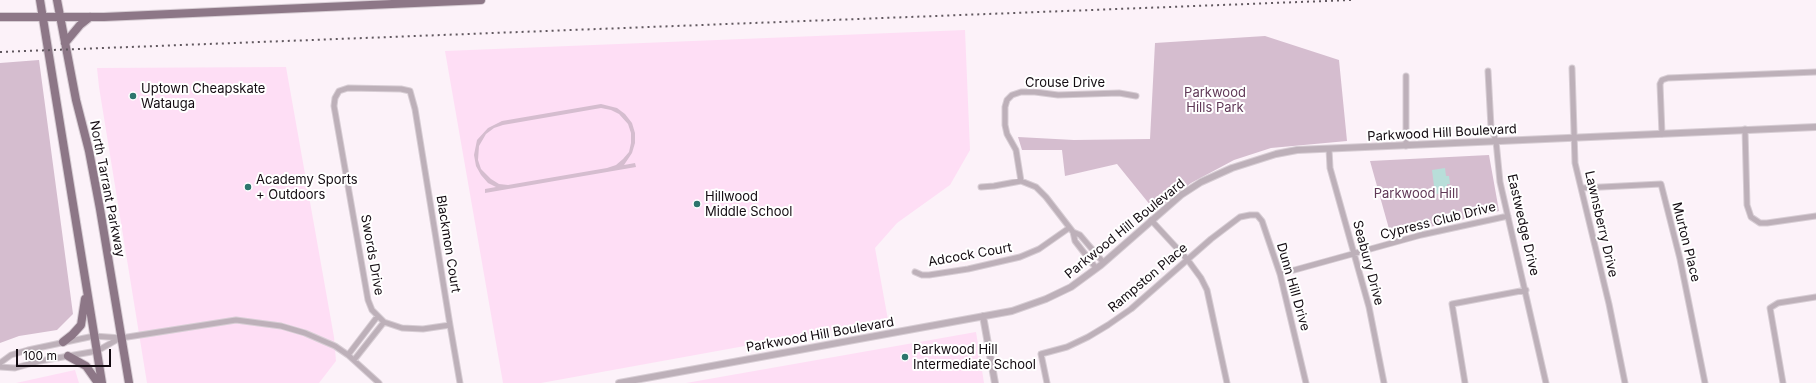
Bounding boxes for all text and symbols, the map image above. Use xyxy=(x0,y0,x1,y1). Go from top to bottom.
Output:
street label: Crouse Drive xyxy=(1025,75,1105,91)
place label: Uptown Cheapskate Watauga xyxy=(141,81,265,112)
park label: Parkwood Hills Park xyxy=(1184,85,1246,116)
marker: Uptown Cheapskate Watauga xyxy=(128,91,138,101)
street label: North Tarrant Parkway xyxy=(86,119,128,259)
street label: Parkwood Hill Boulevard xyxy=(1367,121,1517,145)
street label: Lawnsberry Drive xyxy=(1581,169,1621,279)
place label: Academy Sports + Outdoors xyxy=(256,172,358,203)
street label: Eastwedge Drive xyxy=(1504,173,1542,277)
street label: Parkwood Hill Boulevard xyxy=(1062,176,1188,282)
marker: Academy Sports + Outdoors xyxy=(243,182,253,192)
park label: Parkwood Hill xyxy=(1374,186,1458,202)
place label: Hillwood Middle School xyxy=(705,189,792,220)
street label: Blackmon Court xyxy=(433,194,463,294)
marker: Hillwood Middle School xyxy=(692,199,702,209)
street label: Cypress Club Drive xyxy=(1379,199,1497,243)
street label: Murton Place xyxy=(1669,201,1703,283)
street label: Swords Drive xyxy=(357,213,387,297)
street label: Seabury Drive xyxy=(1349,219,1387,307)
street label: Adcock Court xyxy=(927,240,1013,270)
street label: Rampston Place xyxy=(1105,240,1191,316)
street label: Dunn Hill Drive xyxy=(1273,241,1313,333)
street label: Parkwood Hill Boulevard xyxy=(745,314,895,356)
scale bar xyxy=(18,341,113,367)
place label: Parkwood Hill Intermediate School xyxy=(913,342,1036,373)
text: 100 m xyxy=(23,348,57,363)
marker: Parkwood Hill Intermediate School xyxy=(900,352,910,362)

